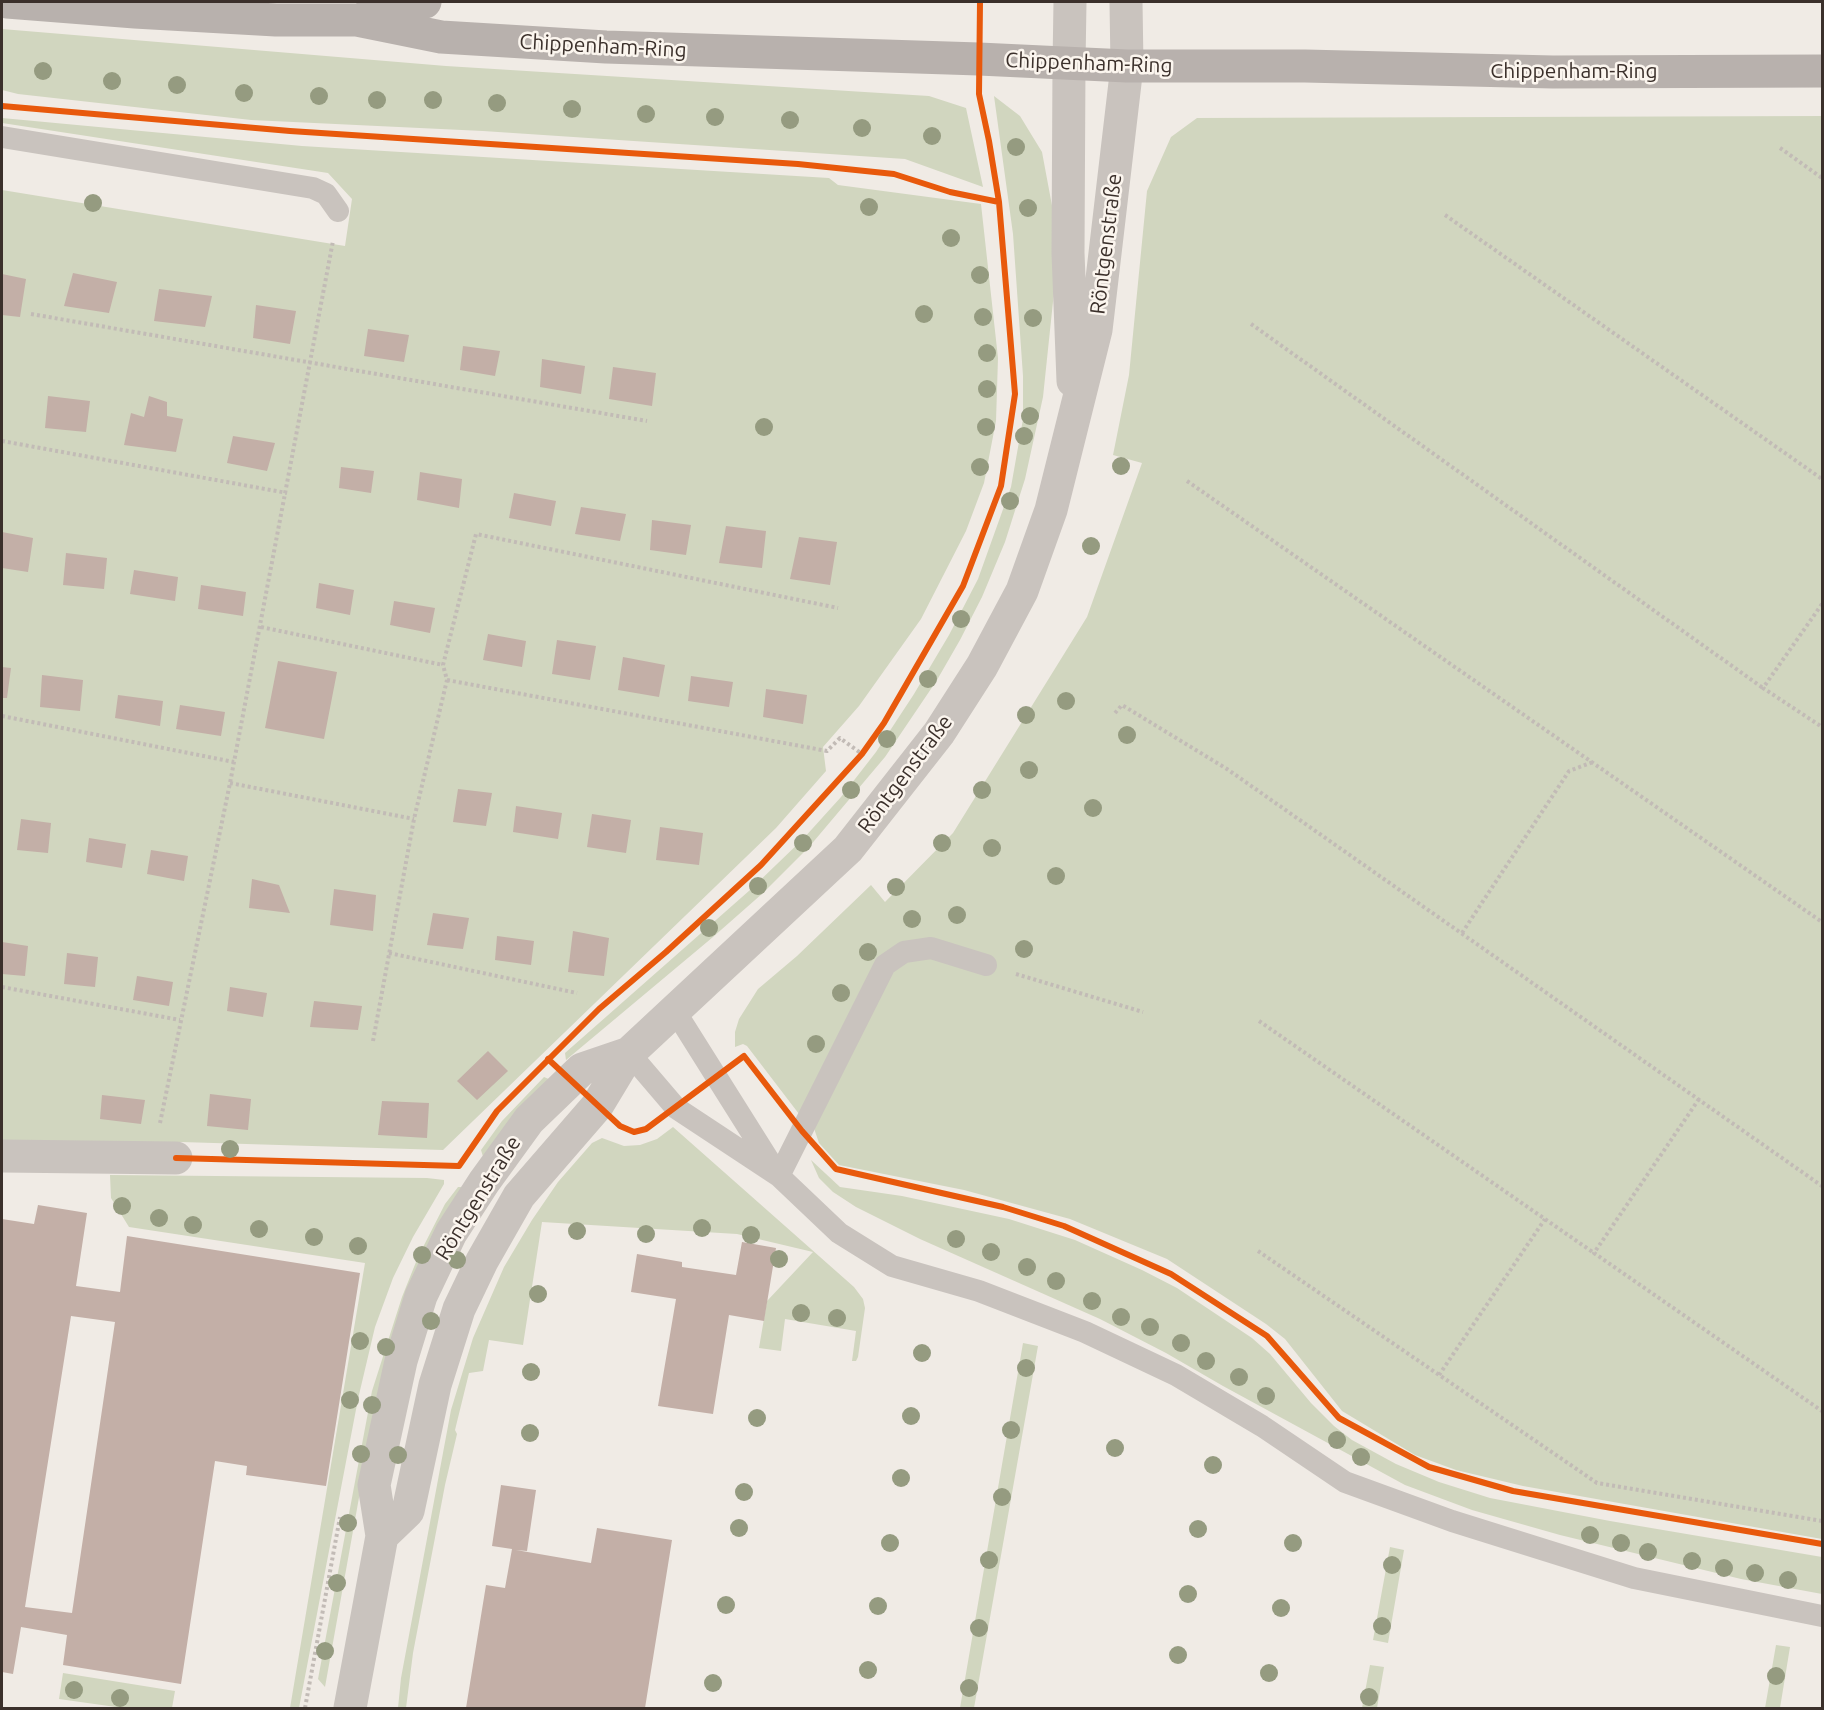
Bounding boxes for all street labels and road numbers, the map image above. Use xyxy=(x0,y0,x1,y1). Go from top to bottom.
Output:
street label: Chippenham-Ring xyxy=(519,29,687,63)
street label: Chippenham-Ring xyxy=(1005,47,1173,79)
street label: Chippenham-Ring xyxy=(1490,58,1658,84)
street label: Röntgenstraße xyxy=(1085,172,1127,316)
street label: Röntgenstraße xyxy=(852,710,958,838)
street label: Röntgenstraße xyxy=(430,1131,526,1265)

